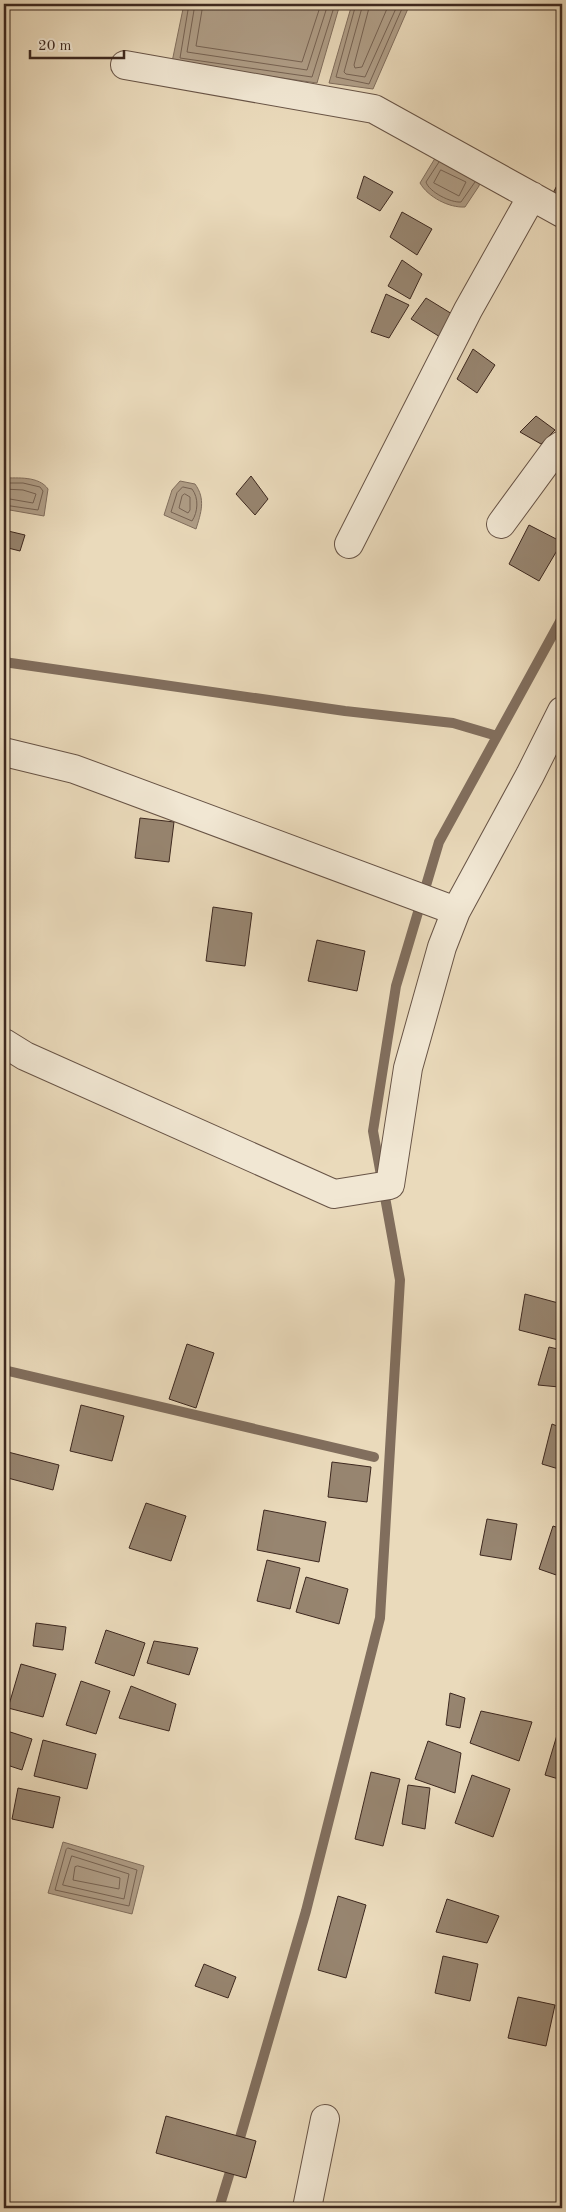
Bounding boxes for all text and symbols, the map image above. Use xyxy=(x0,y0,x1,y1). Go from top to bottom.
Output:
scale bar xyxy=(30,28,124,60)
text: 20 m xyxy=(38,39,72,54)

